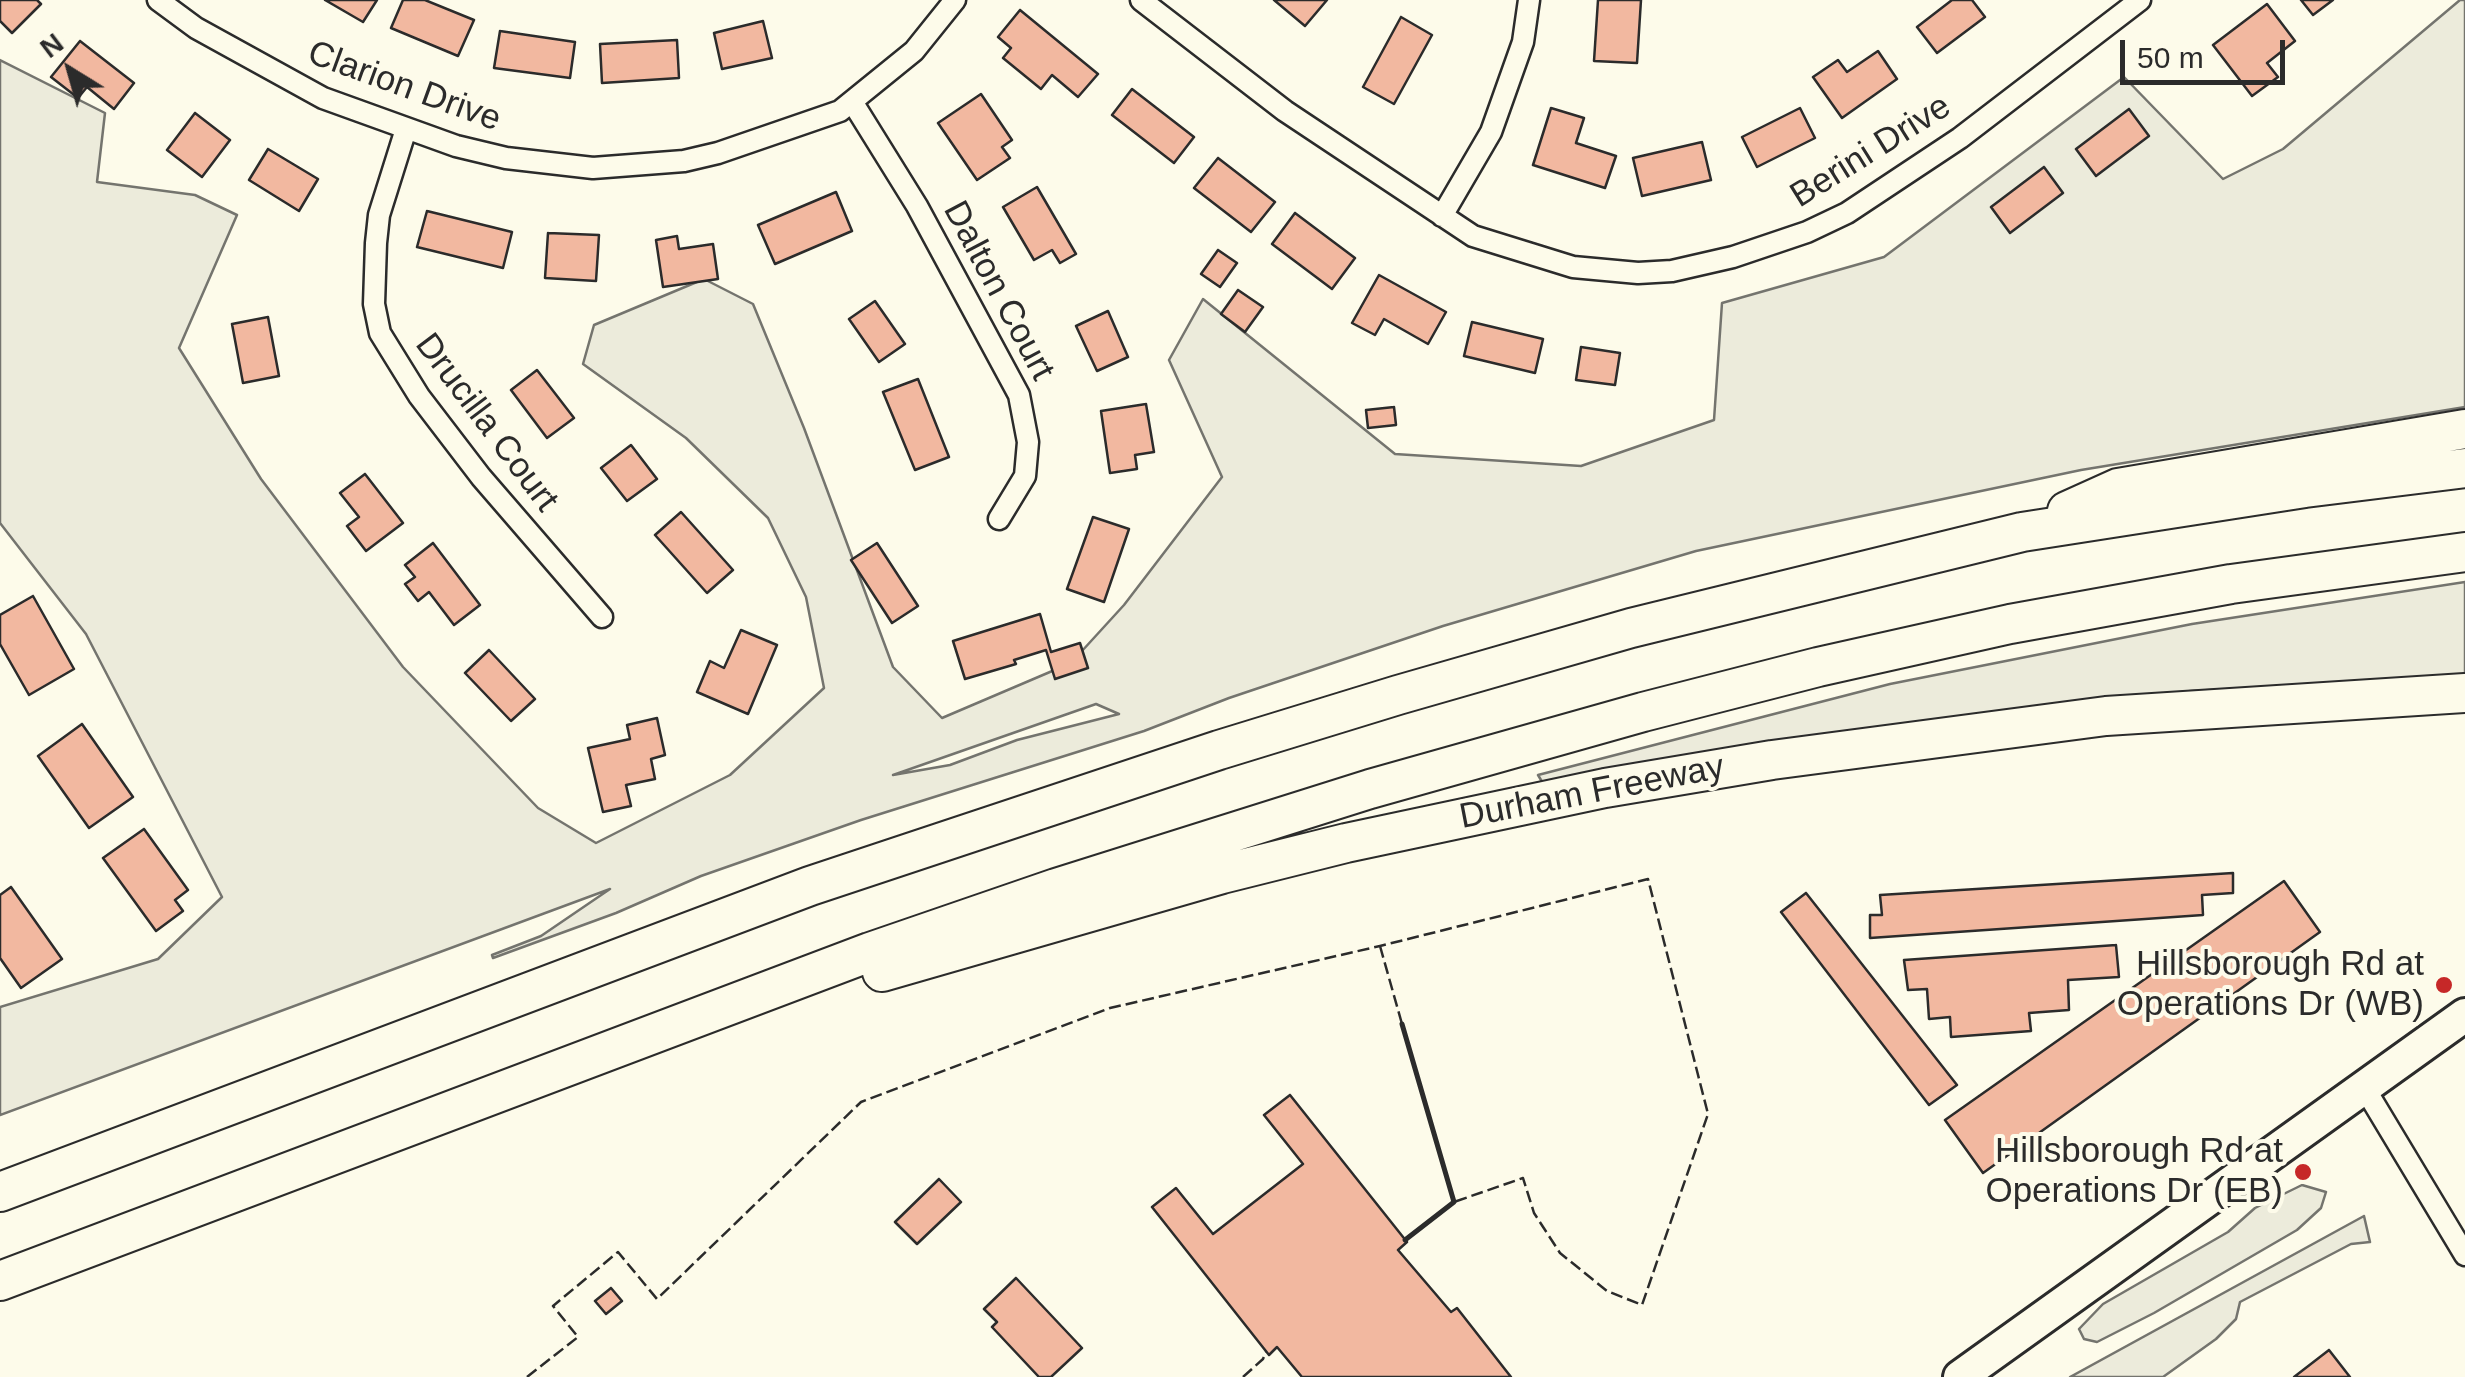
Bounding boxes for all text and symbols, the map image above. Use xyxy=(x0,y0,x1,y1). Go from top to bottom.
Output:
north arrow xyxy=(20,20,120,120)
scale bar xyxy=(2125,20,2290,82)
text: N xyxy=(34,27,69,64)
street label: Clarion Drive xyxy=(302,33,506,141)
text: 50 m xyxy=(2137,41,2204,74)
street label: Berini Drive xyxy=(1783,86,1959,218)
street label: Dalton Court xyxy=(933,194,1063,388)
street label: Drucilla Court xyxy=(405,326,567,520)
street label: Durham Freeway xyxy=(1456,747,1728,839)
place label: Hillsborough Rd at Operations Dr (WB) xyxy=(2117,944,2424,1026)
marker: Hillsborough Rd at Operations Dr (WB) xyxy=(2433,974,2455,996)
place label: Hillsborough Rd at Operations Dr (EB) xyxy=(1985,1131,2283,1213)
marker: Hillsborough Rd at Operations Dr (EB) xyxy=(2292,1161,2314,1183)

